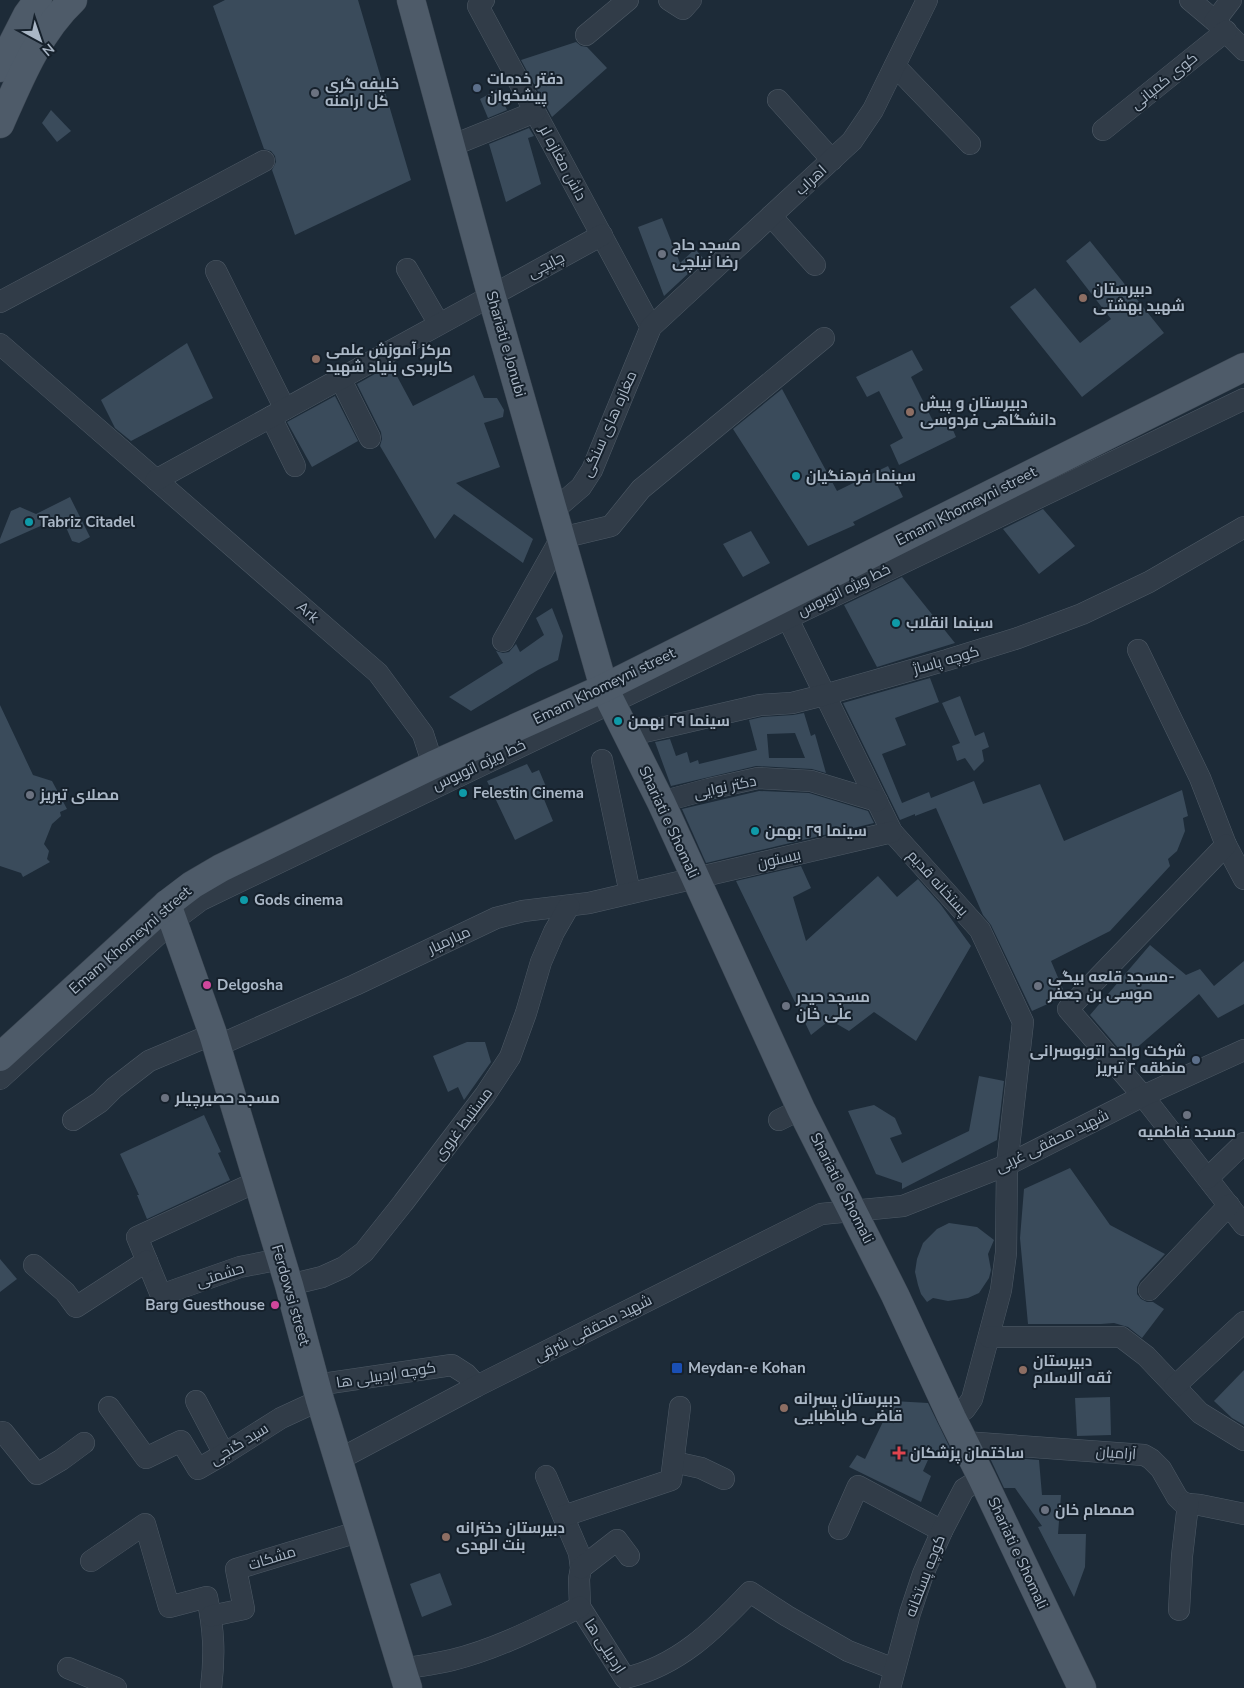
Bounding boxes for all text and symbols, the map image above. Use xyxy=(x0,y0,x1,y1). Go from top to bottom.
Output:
north arrow xyxy=(15,15,65,65)
text: N xyxy=(38,39,58,60)
street label: کوی کمپانی xyxy=(1126,48,1202,114)
place label: دفتر خدمات پیشخوان xyxy=(487,69,563,107)
place label: خلیفه گری کل ارامنه xyxy=(325,74,399,111)
marker: دفتر خدمات پیشخوان xyxy=(471,82,483,94)
marker: خلیفه گری کل ارامنه xyxy=(309,87,321,99)
street label: داش مغازه لر xyxy=(534,121,591,204)
street label: اهراب xyxy=(791,160,831,200)
place label: مسجد حاج رضا نیلچی xyxy=(672,235,741,273)
street label: چایچی xyxy=(524,247,568,283)
marker: مسجد حاج رضا نیلچی xyxy=(656,248,668,260)
place label: دبیرستان شهید بهشتی xyxy=(1093,279,1185,316)
street label: Shariati e Jonubi xyxy=(481,289,531,399)
marker: دبیرستان شهید بهشتی xyxy=(1077,292,1089,304)
place label: مرکز آموزش علمی کاربردی بنیاد شهید xyxy=(326,340,453,377)
marker: مرکز آموزش علمی کاربردی بنیاد شهید xyxy=(310,353,322,365)
street label: مغازه های سنگی xyxy=(577,368,641,480)
place label: دبیرستان و پیش دانشگاهی فردوسی xyxy=(920,393,1056,430)
marker: دبیرستان و پیش دانشگاهی فردوسی xyxy=(904,406,916,418)
street label: Emam Khomeyni street xyxy=(892,461,1041,550)
place label: سینما فرهنگیان xyxy=(806,466,916,486)
marker: سینما فرهنگیان xyxy=(790,470,802,482)
place label: Tabriz Citadel xyxy=(39,512,135,532)
marker: Tabriz Citadel xyxy=(23,516,35,528)
street label: خط ویژه اتوبوس xyxy=(794,559,894,621)
street label: Ark xyxy=(292,597,324,628)
place label: سینما انقلاب xyxy=(906,613,993,633)
marker: سینما انقلاب xyxy=(890,617,902,629)
street label: کوچه پاساژ xyxy=(910,641,981,679)
street label: Emam Khomeyni street xyxy=(530,643,679,729)
place label: سینما ٢٩ بهمن xyxy=(628,711,730,731)
marker: سینما ٢٩ بهمن xyxy=(612,715,624,727)
street label: خط ویژه اتوبوس xyxy=(429,735,529,795)
street label: Shariati e Shomali xyxy=(634,763,704,881)
street label: دکتر نوایی xyxy=(692,771,758,803)
place label: Felestin Cinema xyxy=(473,783,584,803)
place label: مصلای تبریز xyxy=(39,785,119,805)
marker: Felestin Cinema xyxy=(457,787,469,799)
marker: مصلای تبریز xyxy=(24,789,36,801)
place label: سینما ۲۹ بهمن xyxy=(765,821,867,841)
marker: سینما ۲۹ بهمن xyxy=(749,825,761,837)
street label: بیستون xyxy=(755,844,803,874)
street label: پستخانه قدیم xyxy=(903,846,973,920)
street label: Emam Khomeyni street xyxy=(65,881,196,999)
place label: Gods cinema xyxy=(254,890,343,910)
marker: Gods cinema xyxy=(238,894,250,906)
street label: میارمیار xyxy=(424,921,474,959)
place label: مسجد قلعه بیگی- موسی بن جعفر xyxy=(1047,967,1175,1004)
place label: Delgosha xyxy=(217,975,283,995)
marker: Delgosha xyxy=(201,979,213,991)
marker: مسجد قلعه بیگی- موسی بن جعفر xyxy=(1032,980,1044,992)
place label: مسجد حیدر علی خان xyxy=(795,987,870,1024)
marker: مسجد حیدر علی خان xyxy=(780,1000,792,1012)
place label: شرکت واحد اتوبوسرانی منطقه ۲ تبریز xyxy=(1030,1041,1186,1078)
marker: شرکت واحد اتوبوسرانی منطقه ۲ تبریز xyxy=(1190,1054,1202,1066)
street label: مستنبط غروی xyxy=(429,1083,497,1165)
place label: مسجد حصیرچیلر xyxy=(174,1088,280,1109)
marker: مسجد حصیرچیلر xyxy=(159,1092,171,1104)
street label: شهید محققی غربی xyxy=(992,1105,1112,1177)
marker: مسجد فاطمیه xyxy=(1181,1109,1193,1121)
place label: مسجد فاطمیه xyxy=(1138,1122,1236,1142)
street label: Shariati e Shomali xyxy=(805,1129,879,1247)
street label: Ferdowsi street xyxy=(267,1242,315,1348)
street label: حشمتی xyxy=(194,1258,246,1292)
street label: شهید محققی شرقی xyxy=(531,1290,655,1366)
place label: Barg Guesthouse xyxy=(145,1295,265,1315)
marker: Barg Guesthouse xyxy=(269,1299,281,1311)
place label: دبیرستان ثقه الاسلام xyxy=(1033,1351,1112,1388)
street label: کوچه اردبیلی ها xyxy=(335,1357,437,1393)
place label: Meydan-e Kohan xyxy=(688,1358,806,1378)
marker: Meydan-e Kohan xyxy=(670,1361,684,1375)
marker: دبیرستان ثقه الاسلام xyxy=(1017,1364,1029,1376)
place label: دبیرستان پسرانه قاضی طباطبایی xyxy=(794,1389,903,1426)
marker: دبیرستان پسرانه قاضی طباطبایی xyxy=(778,1402,790,1414)
street label: سید گنجی xyxy=(206,1418,272,1470)
street label: آرامیان xyxy=(1095,1442,1137,1464)
place label: ساختمان پزشکان xyxy=(910,1443,1024,1464)
marker: ساختمان پزشکان xyxy=(892,1446,906,1460)
street label: Shariati e Shomali xyxy=(983,1494,1053,1612)
place label: صمصام خان xyxy=(1055,1500,1135,1520)
marker: صمصام خان xyxy=(1039,1504,1051,1516)
place label: دبیرستان دخترانه بنت الهدی xyxy=(456,1518,565,1555)
marker: دبیرستان دخترانه بنت الهدی xyxy=(440,1531,452,1543)
street label: کوچه پستخانه xyxy=(900,1532,950,1620)
street label: مشکات xyxy=(246,1541,298,1575)
street label: اردبیلی ها xyxy=(580,1615,630,1677)

